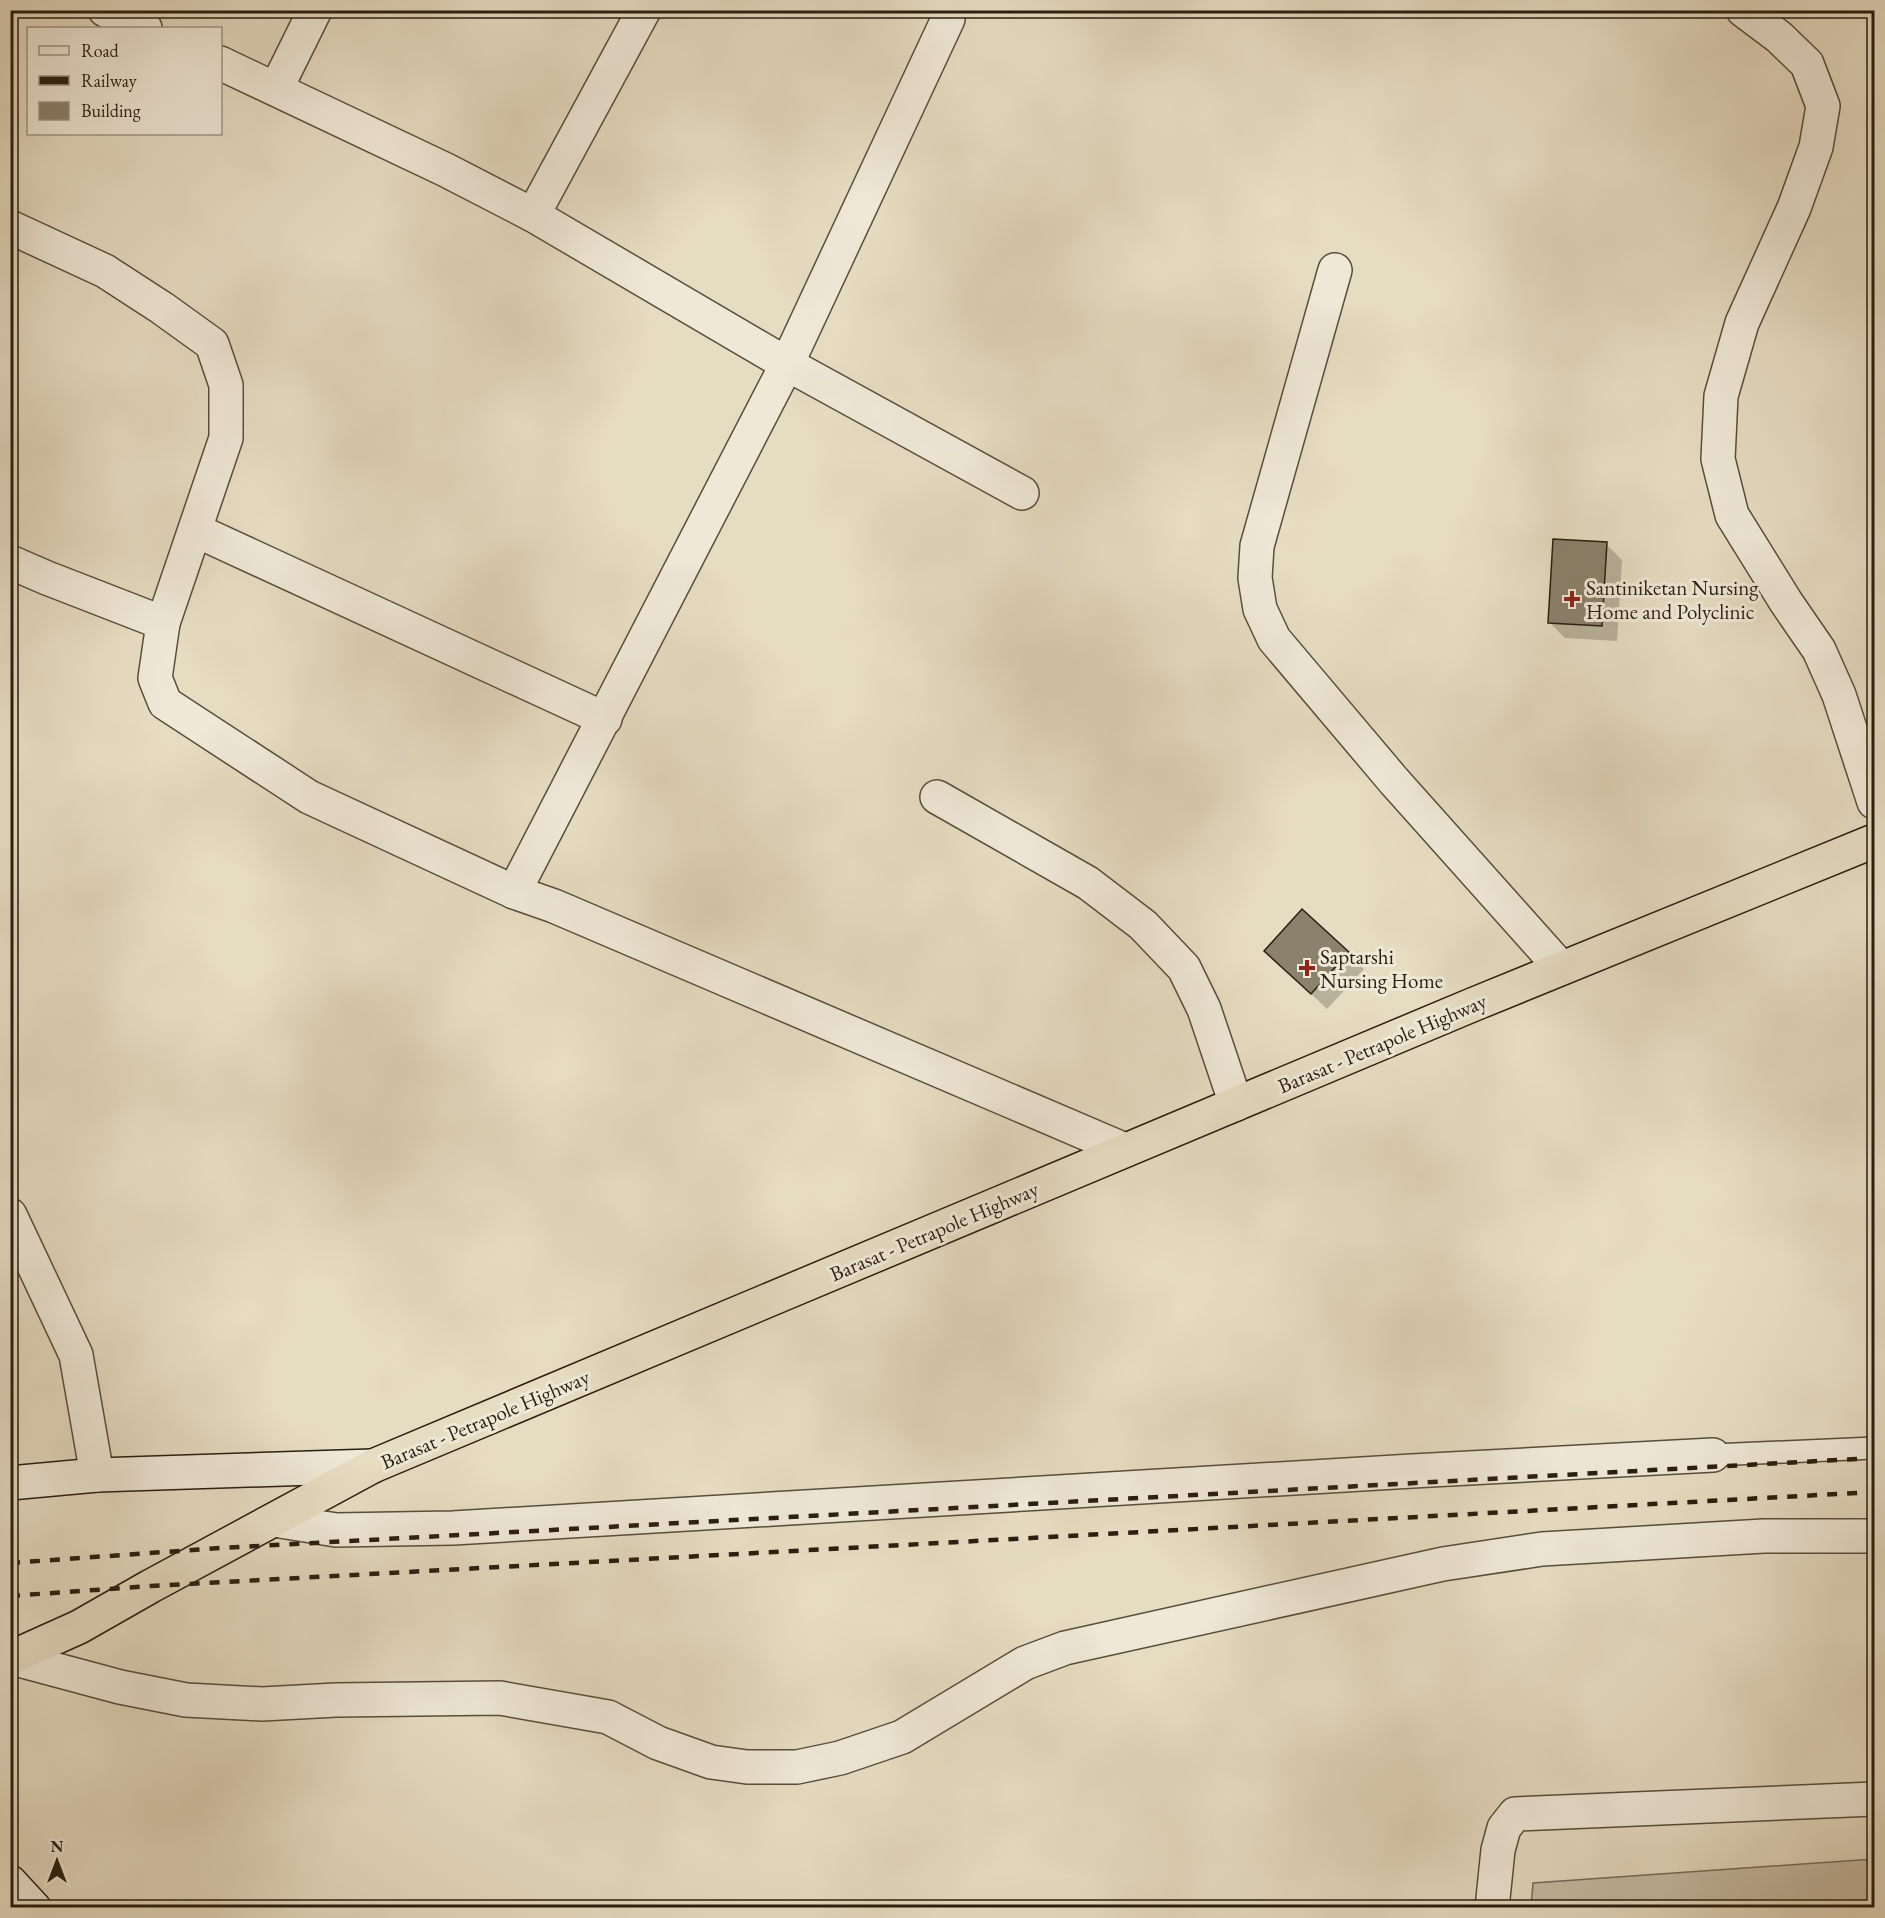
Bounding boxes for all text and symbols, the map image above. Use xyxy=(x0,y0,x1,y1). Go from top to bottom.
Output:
legend xyxy=(27,27,222,135)
text: Road xyxy=(81,39,120,62)
text: Railway xyxy=(81,69,137,92)
text: Building xyxy=(81,99,141,122)
place label: Santiniketan Nursing Home and Polyclinic xyxy=(1586,574,1759,625)
marker: Santiniketan Nursing Home and Polyclinic xyxy=(1563,590,1581,608)
place label: Saptarshi Nursing Home xyxy=(1320,943,1443,994)
marker: Saptarshi Nursing Home xyxy=(1298,959,1316,977)
street label: Barasat - Petrapole Highway xyxy=(1274,986,1491,1099)
street label: Barasat - Petrapole Highway xyxy=(826,1174,1043,1287)
street label: Barasat - Petrapole Highway xyxy=(377,1362,594,1475)
north arrow xyxy=(27,1831,87,1891)
text: N xyxy=(51,1836,64,1857)

